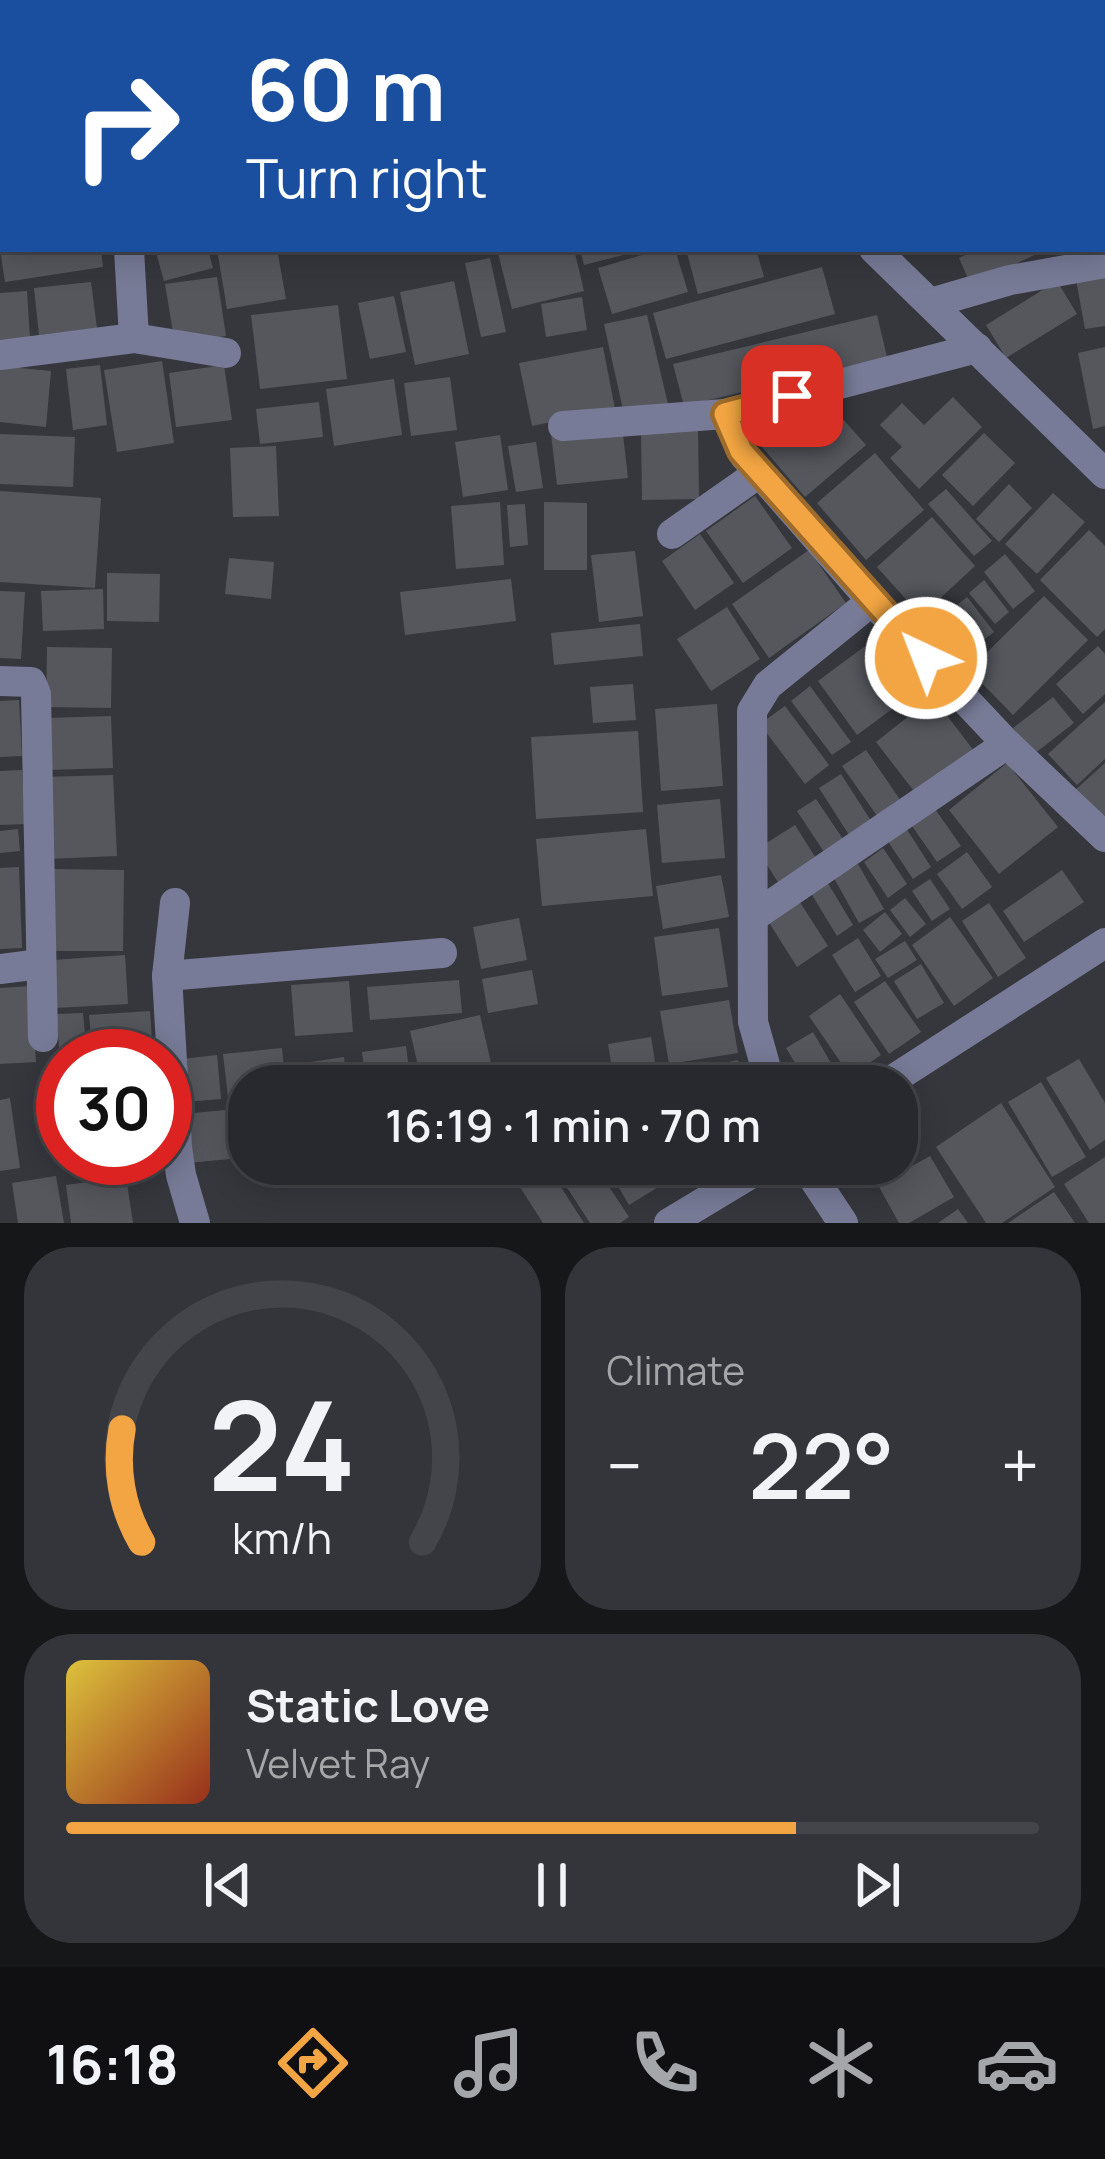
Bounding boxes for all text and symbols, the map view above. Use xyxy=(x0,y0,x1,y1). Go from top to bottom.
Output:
text: 60 m xyxy=(246,31,446,146)
icon: right xyxy=(48,48,204,204)
text: Turn right xyxy=(246,140,488,214)
pin xyxy=(741,345,843,447)
icon: arrive xyxy=(759,363,825,429)
position arrow xyxy=(863,595,989,721)
speed limit sign: 30 xyxy=(36,1029,192,1185)
text: 16:19 · 1 min · 70 m xyxy=(385,1094,761,1156)
text: Climate xyxy=(607,1343,745,1397)
text: 24 xyxy=(208,1358,356,1528)
text: 22° xyxy=(748,1403,895,1526)
text: − xyxy=(607,1420,642,1510)
text: + xyxy=(1001,1420,1039,1510)
text: km/h xyxy=(232,1507,332,1566)
text: Static Love xyxy=(246,1674,490,1736)
text: Velvet Ray xyxy=(246,1736,430,1790)
icon: previous xyxy=(195,1852,261,1918)
icon: pause xyxy=(519,1852,585,1918)
icon: next xyxy=(844,1852,910,1918)
icon: directions xyxy=(271,2021,355,2105)
icon: music xyxy=(447,2021,531,2105)
icon: phone xyxy=(623,2021,707,2105)
icon: climate xyxy=(799,2021,883,2105)
icon: car xyxy=(975,2021,1059,2105)
text: 16:18 xyxy=(46,2026,178,2100)

